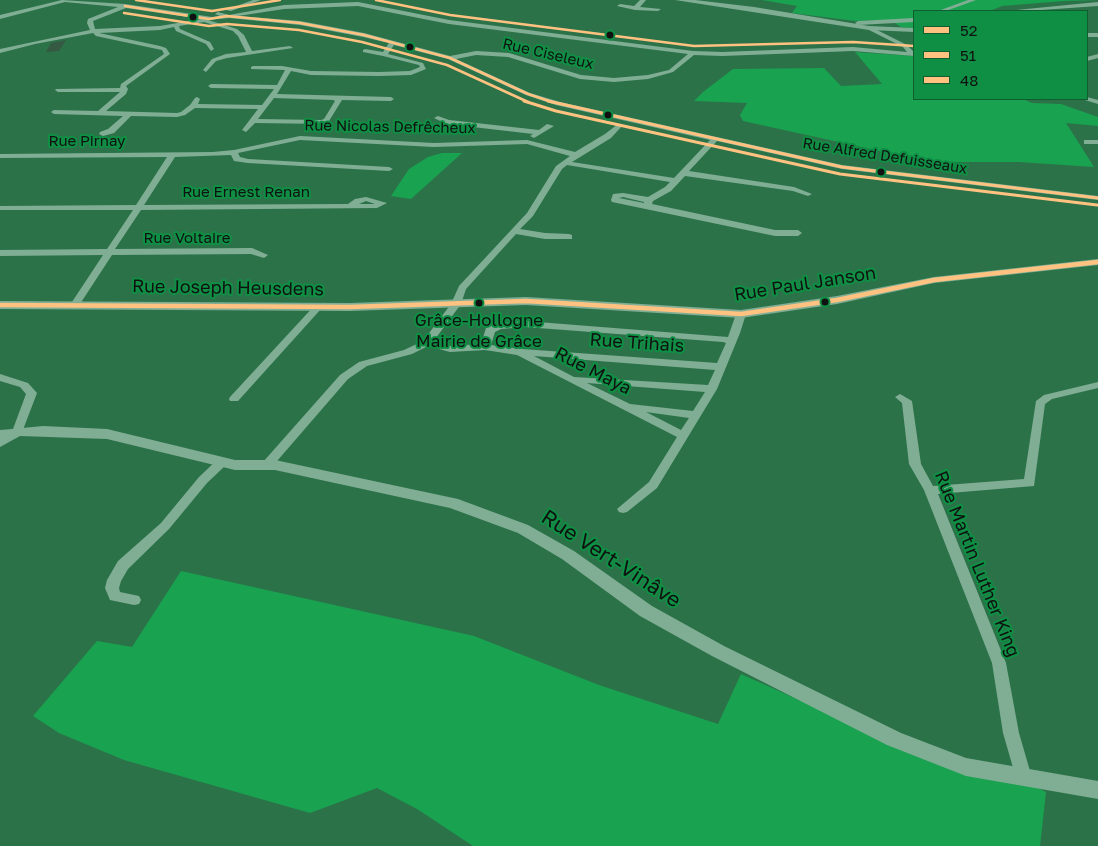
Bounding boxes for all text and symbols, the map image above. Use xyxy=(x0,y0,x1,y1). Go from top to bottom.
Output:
legend xyxy=(913,10,1088,100)
unlabelled marker xyxy=(188,12,198,22)
text: 52 xyxy=(960,21,977,39)
unlabelled marker xyxy=(605,30,615,40)
street label: Rue Ciseleux xyxy=(501,35,595,73)
unlabelled marker xyxy=(405,42,415,52)
text: 51 xyxy=(960,46,976,64)
text: 48 xyxy=(960,71,978,89)
unlabelled marker xyxy=(603,110,613,120)
street label: Rue Nicolas Defrêcheux xyxy=(304,117,476,137)
street label: Rue Pirnay xyxy=(49,132,125,150)
street label: Rue Alfred Defuisseaux xyxy=(801,134,969,178)
unlabelled marker xyxy=(876,167,886,177)
street label: Rue Ernest Renan xyxy=(182,183,310,201)
street label: Rue Voltaire xyxy=(144,229,230,247)
street label: Rue Paul Janson xyxy=(733,262,877,306)
street label: Rue Joseph Heusdens xyxy=(132,276,324,300)
unlabelled marker xyxy=(820,297,830,307)
marker: Grâce-Hollogne Mairie de Grâce xyxy=(474,298,484,308)
place label: Grâce-Hollogne Mairie de Grâce xyxy=(415,311,543,351)
street label: Rue Trihais xyxy=(589,329,685,357)
street label: Rue Maya xyxy=(551,343,635,399)
street label: Rue Martin Luther King xyxy=(930,468,1024,660)
street label: Rue Vert-Vinâve xyxy=(537,505,685,613)

